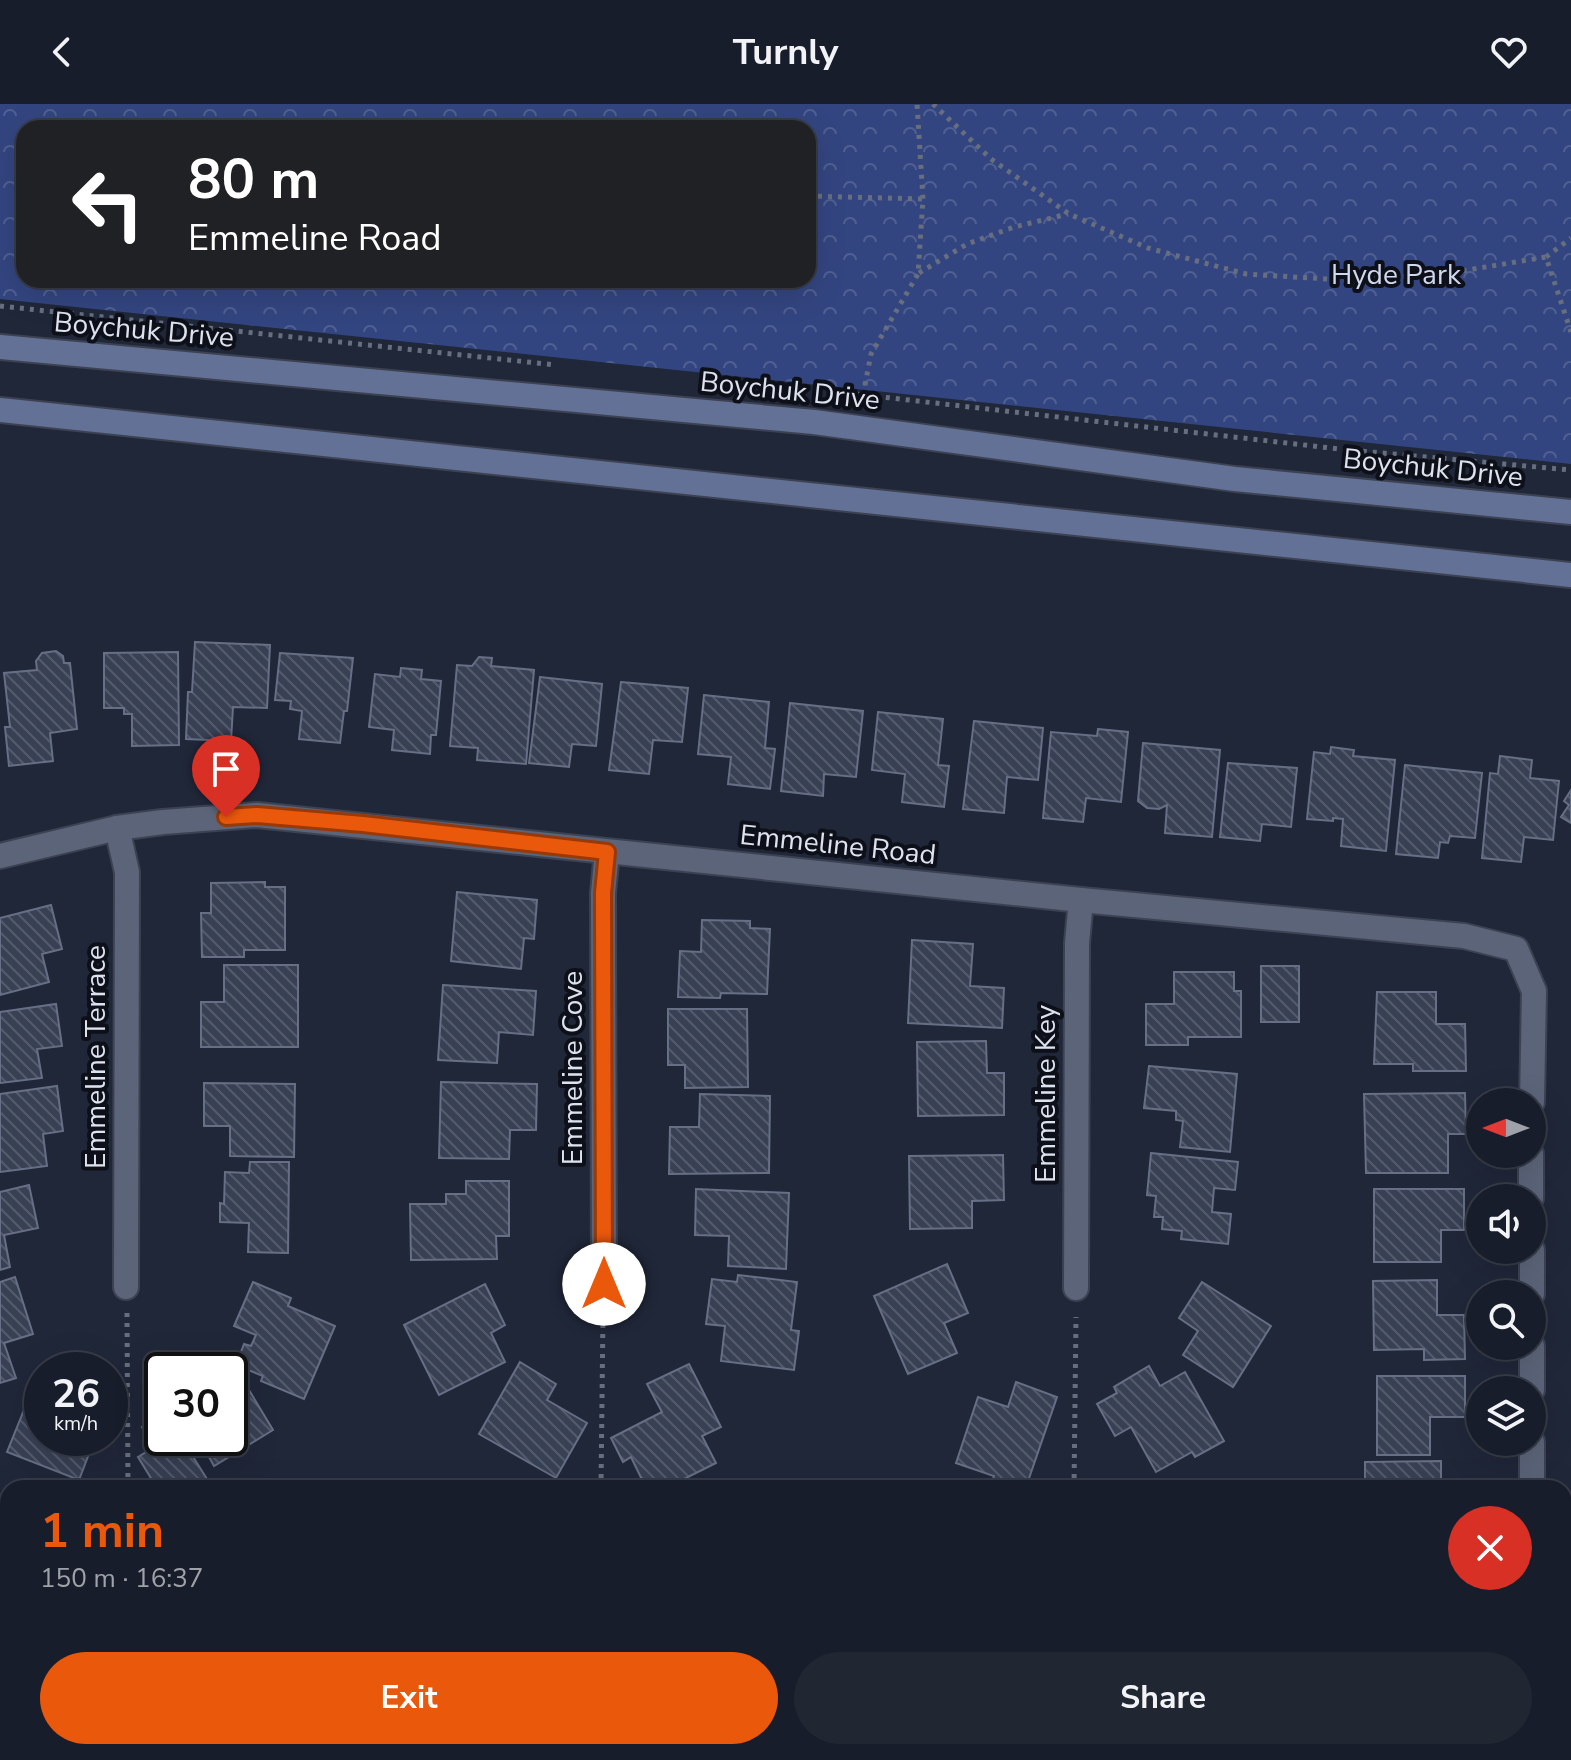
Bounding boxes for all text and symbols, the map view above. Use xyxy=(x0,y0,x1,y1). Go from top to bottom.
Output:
text: Turnly xyxy=(733,28,838,77)
icon: back xyxy=(40,30,84,74)
icon: heart xyxy=(1487,30,1531,74)
text: 80 m xyxy=(188,141,319,218)
icon: left xyxy=(56,152,160,256)
text: Emmeline Road xyxy=(188,214,441,263)
park label: Hyde Park xyxy=(1331,256,1462,294)
street label: Boychuk Drive xyxy=(52,303,236,357)
street label: Boychuk Drive xyxy=(698,363,882,419)
street label: Boychuk Drive xyxy=(1341,440,1525,496)
pin xyxy=(192,735,260,817)
icon: arrive xyxy=(204,747,248,791)
street label: Emmeline Road xyxy=(738,816,938,874)
street label: Emmeline Terrace xyxy=(77,945,115,1169)
street label: Emmeline Cove xyxy=(554,971,592,1165)
street label: Emmeline Key xyxy=(1027,1004,1065,1183)
north arrow xyxy=(1466,1088,1546,1168)
map controls xyxy=(1466,1088,1546,1456)
button: sound xyxy=(1466,1184,1546,1264)
position arrow xyxy=(562,1242,646,1326)
button: search xyxy=(1466,1280,1546,1360)
speed limit sign: 30 xyxy=(144,1352,248,1456)
text: 26 xyxy=(52,1367,100,1421)
button: layers xyxy=(1466,1376,1546,1456)
text: km/h xyxy=(54,1410,98,1437)
text: 1 min xyxy=(40,1498,164,1564)
button: close xyxy=(1448,1506,1532,1590)
text: 150 m · 16:37 xyxy=(40,1561,203,1596)
button: Exit xyxy=(40,1652,778,1744)
button: Share xyxy=(794,1652,1532,1744)

